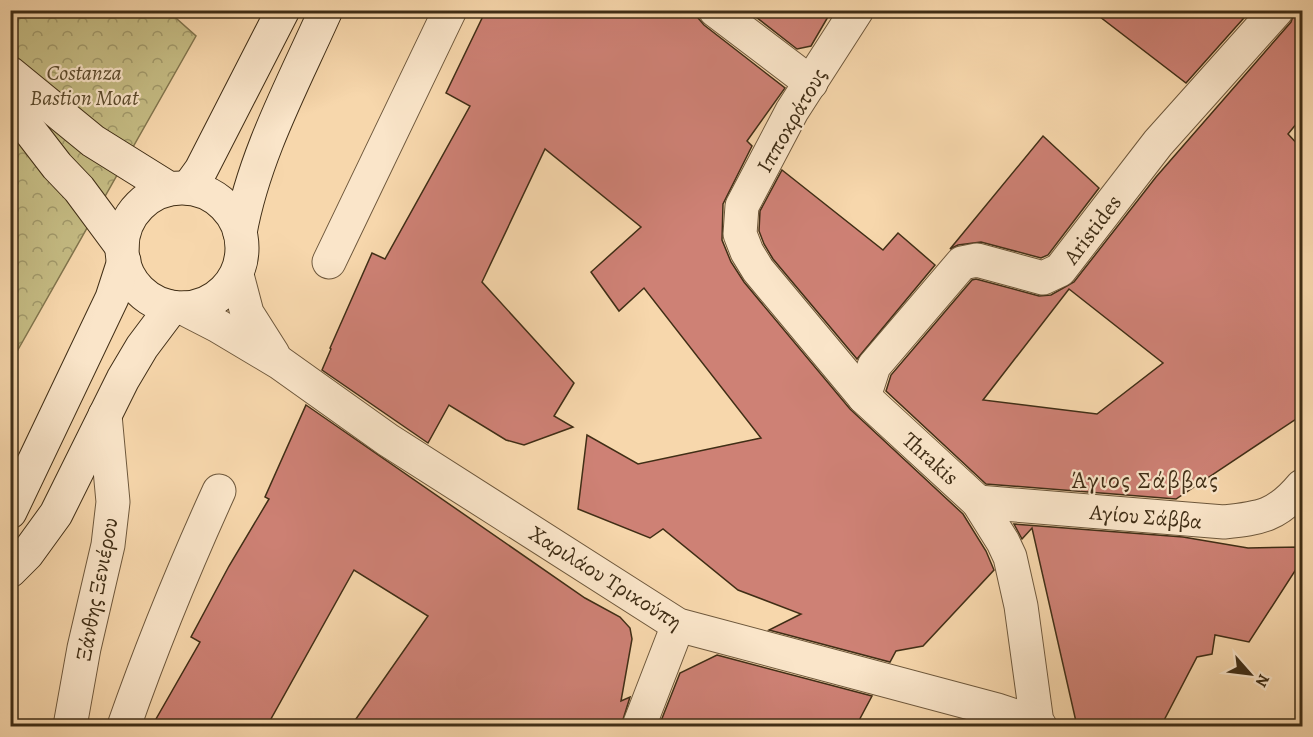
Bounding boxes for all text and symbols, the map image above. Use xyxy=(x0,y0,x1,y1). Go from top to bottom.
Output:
park label: Costanza Bastion Moat xyxy=(30,58,139,113)
street label: Ιπποκράτους xyxy=(750,63,834,178)
street label: Aristides xyxy=(1056,189,1129,271)
street label: Thrakis xyxy=(896,425,965,492)
district label: Άγιος Σάββας xyxy=(1071,464,1219,496)
street label: Αγίου Σάββα xyxy=(1088,497,1203,537)
street label: Ξάνθης Ξενιέρου xyxy=(68,515,126,664)
street label: Χαριλάου Τρικούπη xyxy=(523,519,688,637)
north arrow xyxy=(1220,644,1280,704)
text: N xyxy=(1250,670,1275,691)

